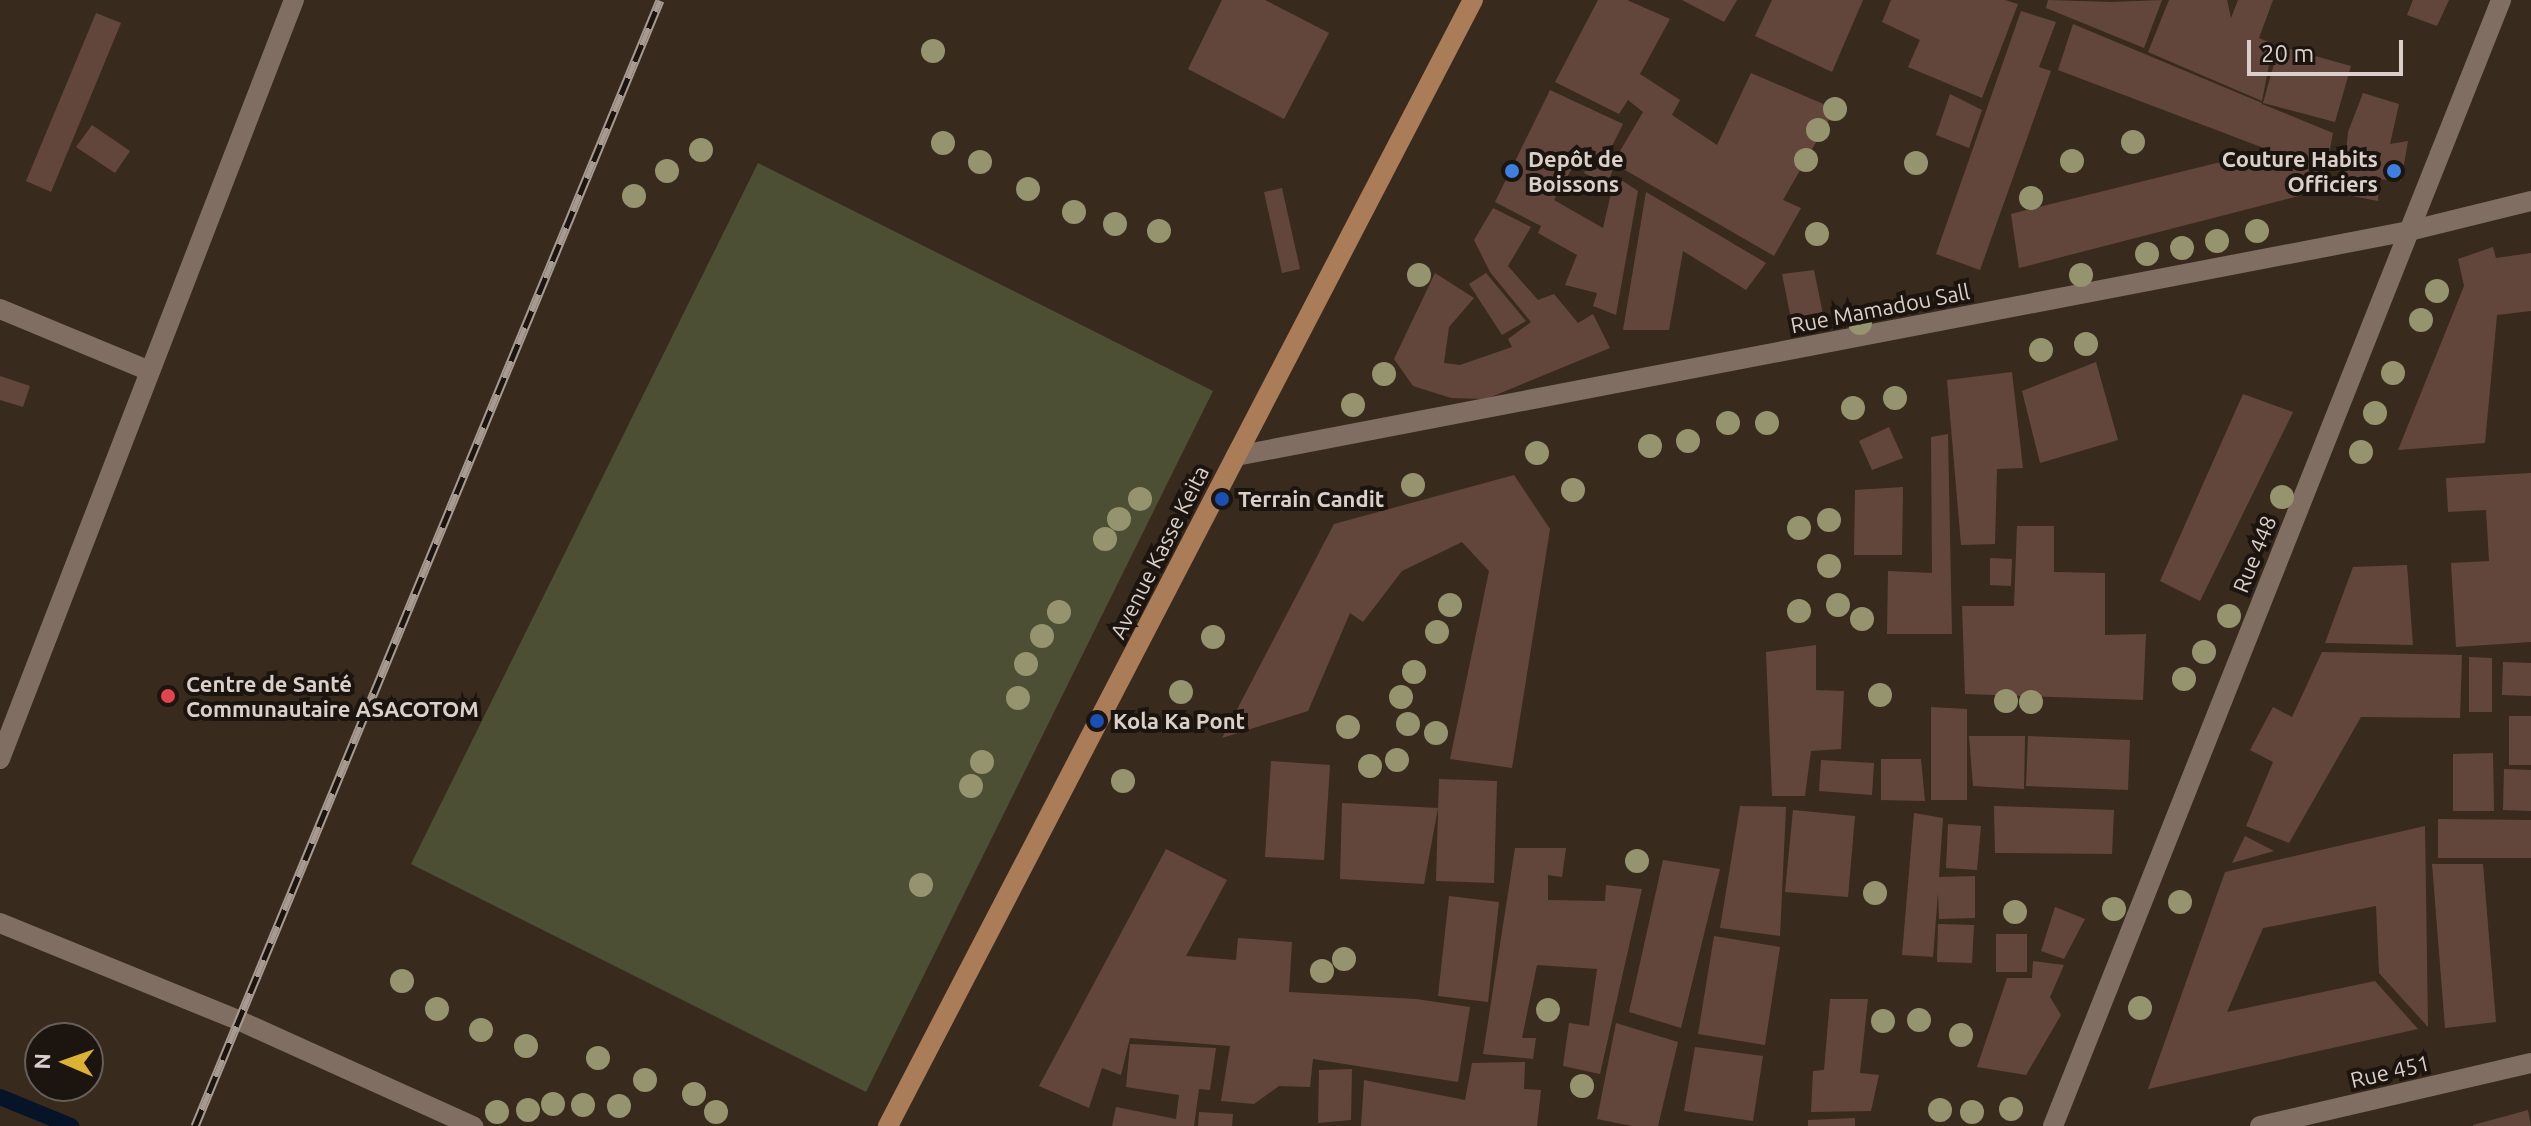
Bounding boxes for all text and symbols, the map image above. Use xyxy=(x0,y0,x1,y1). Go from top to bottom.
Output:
scale bar xyxy=(2251,24,2407,74)
text: 20 m xyxy=(2261,40,2314,67)
place label: Depôt de Boissons xyxy=(1528,145,1624,196)
place label: Couture Habits Officiers xyxy=(2222,145,2378,196)
marker: Depôt de Boissons xyxy=(1503,162,1521,180)
marker: Couture Habits Officiers xyxy=(2385,162,2403,180)
street label: Rue Mamadou Sall xyxy=(1788,278,1972,338)
street label: Avenue Kasse Keita xyxy=(1104,461,1214,643)
place label: Terrain Candit xyxy=(1238,486,1384,512)
marker: Terrain Candit xyxy=(1213,490,1231,508)
street label: Rue 448 xyxy=(2227,512,2281,596)
place label: Centre de Santé Communautaire ASACOTOM xyxy=(186,670,479,722)
marker: Centre de Santé Communautaire ASACOTOM xyxy=(157,685,179,707)
place label: Kola Ka Pont xyxy=(1113,708,1245,734)
marker: Kola Ka Pont xyxy=(1088,712,1106,730)
north arrow xyxy=(24,1022,104,1102)
street label: Rue 451 xyxy=(2348,1049,2432,1093)
text: N xyxy=(29,1053,54,1070)

